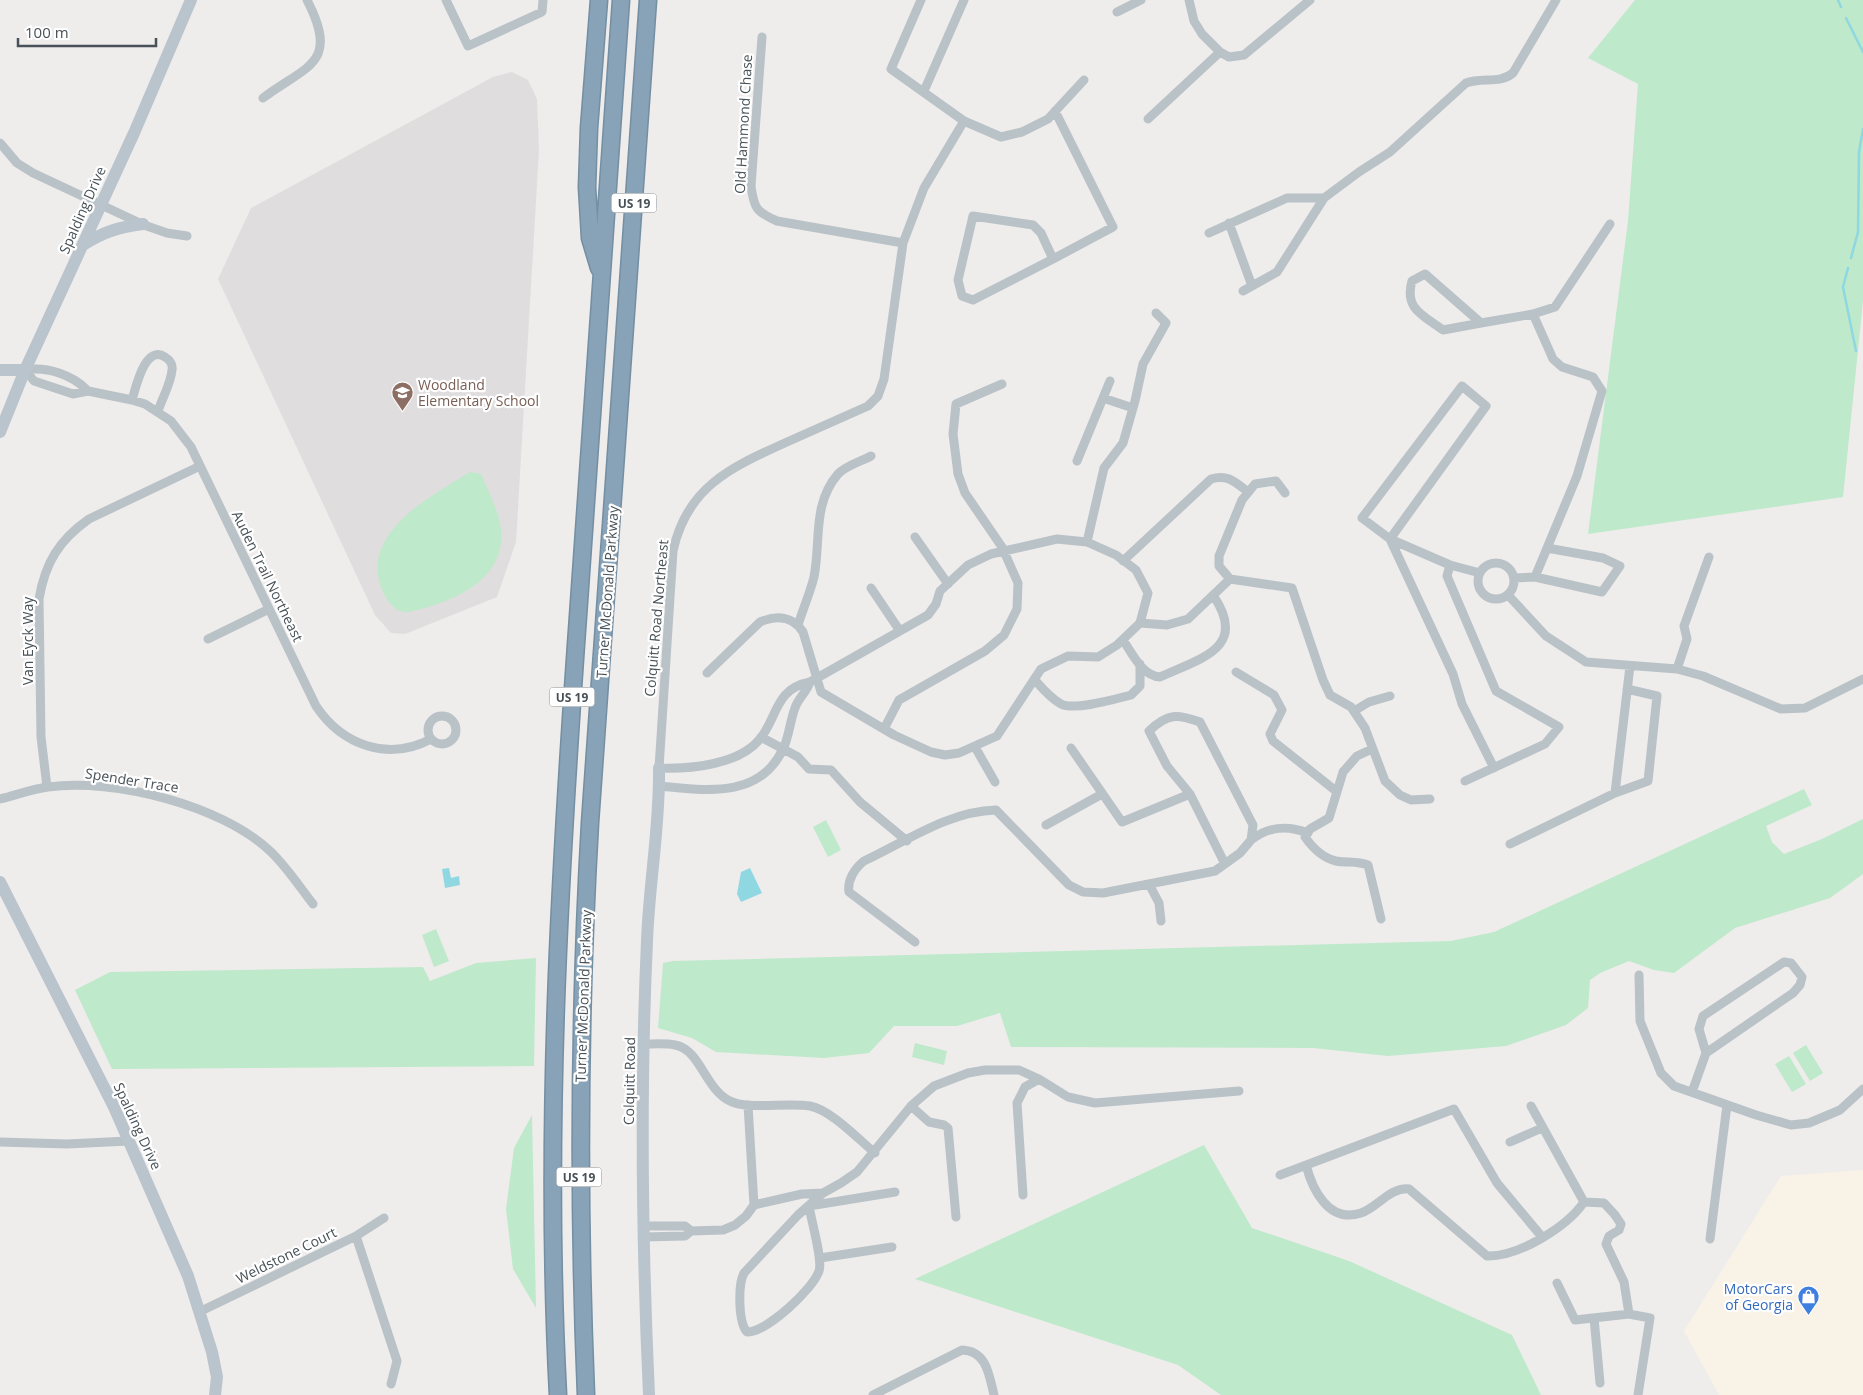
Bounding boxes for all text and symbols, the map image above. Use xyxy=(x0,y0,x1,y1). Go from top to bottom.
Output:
scale bar xyxy=(18,15,155,47)
text: 100 m xyxy=(25,22,69,42)
street label: Old Hammond Chase xyxy=(730,54,756,194)
street label: Spalding Drive xyxy=(54,163,110,257)
road number: US 19 xyxy=(612,194,656,212)
place label: Woodland Elementary School xyxy=(418,375,539,410)
school or university icon: Woodland Elementary School xyxy=(390,380,414,411)
street label: Turner McDonald Parkway xyxy=(591,504,623,679)
street label: Auden Trail Northeast xyxy=(228,507,308,645)
street label: Colquitt Road Northeast xyxy=(640,539,672,697)
street label: Van Eyck Way xyxy=(18,596,37,685)
road number: US 19 xyxy=(550,688,594,706)
street label: Spender Trace xyxy=(84,763,180,797)
street label: Turner McDonald Parkway xyxy=(570,908,596,1083)
street label: Colquitt Road xyxy=(619,1037,639,1125)
street label: Spalding Drive xyxy=(110,1080,166,1173)
road number: US 19 xyxy=(556,1168,602,1186)
street label: Weldstone Court xyxy=(233,1222,339,1288)
place label: MotorCars of Georgia xyxy=(1724,1279,1793,1314)
shop icon: MotorCars of Georgia xyxy=(1797,1284,1821,1315)

